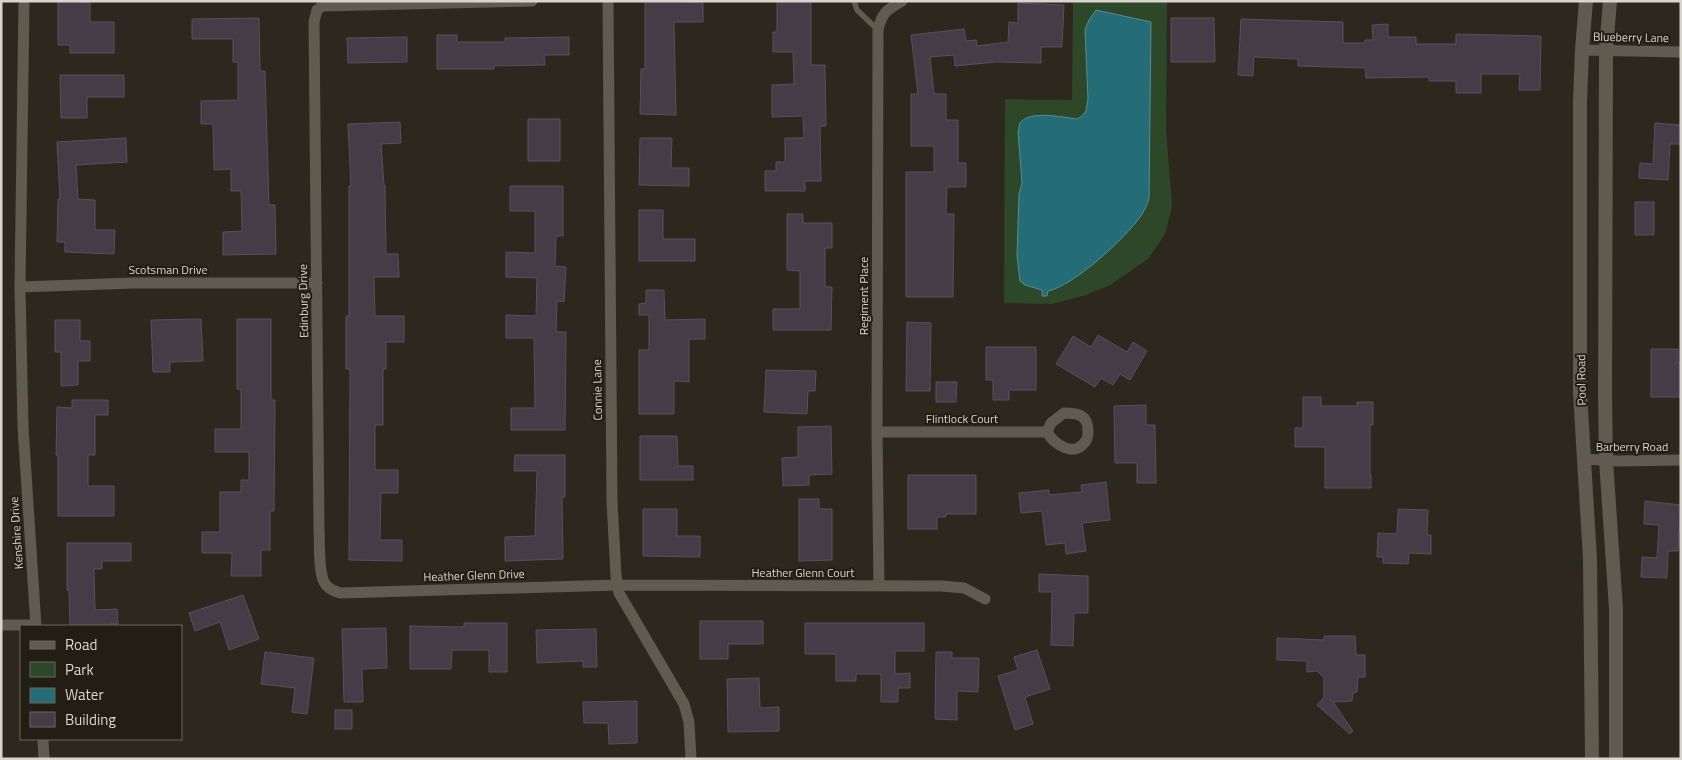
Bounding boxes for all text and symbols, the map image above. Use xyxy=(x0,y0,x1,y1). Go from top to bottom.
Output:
street label: Blueberry Lane xyxy=(1593,27,1669,47)
street label: Regiment Place xyxy=(854,257,873,335)
street label: Scotsman Drive xyxy=(128,260,208,279)
street label: Edinburg Drive xyxy=(293,264,313,338)
street label: Pool Road xyxy=(1571,354,1591,406)
street label: Connie Lane xyxy=(587,359,607,421)
street label: Flintlock Court xyxy=(926,409,999,428)
street label: Barberry Road xyxy=(1596,437,1668,456)
street label: Kenshire Drive xyxy=(4,496,28,570)
street label: Heather Glenn Court xyxy=(752,563,855,582)
street label: Heather Glenn Drive xyxy=(423,564,525,586)
legend xyxy=(20,625,182,740)
text: Road xyxy=(65,633,97,656)
text: Park xyxy=(65,658,94,681)
text: Water xyxy=(65,683,104,706)
text: Building xyxy=(65,708,116,731)

